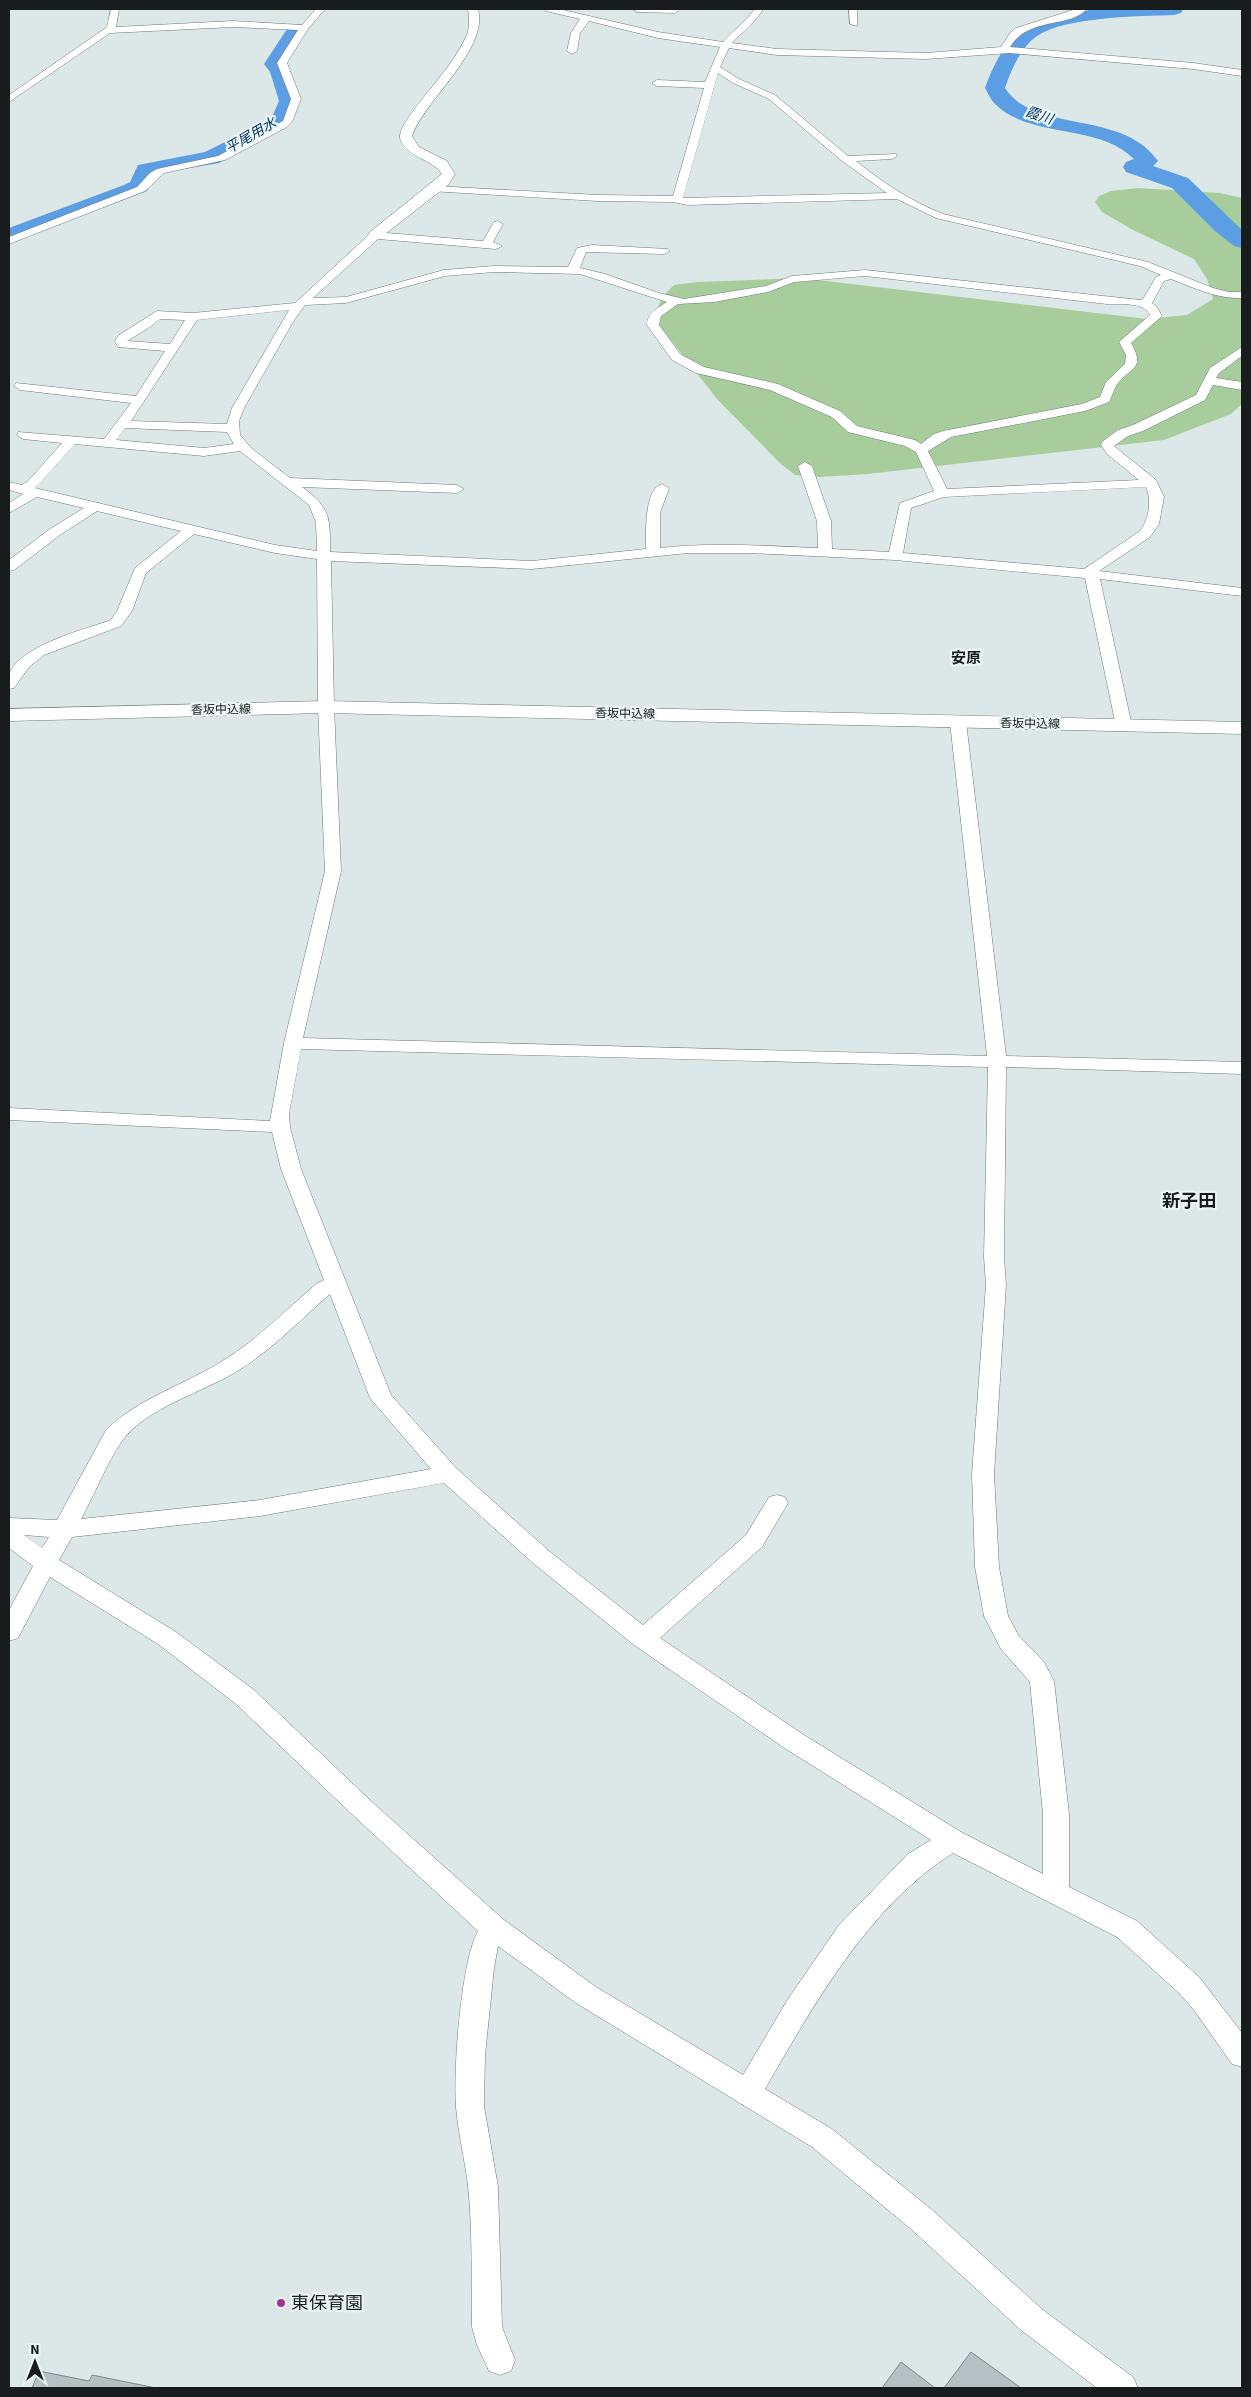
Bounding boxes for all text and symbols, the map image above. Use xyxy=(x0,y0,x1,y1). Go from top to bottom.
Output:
water label: 霞川 xyxy=(1023,102,1057,130)
water label: 平尾用水 xyxy=(222,112,282,159)
district label: 安原 xyxy=(951,648,981,669)
street label: 香坂中込線 xyxy=(191,701,251,719)
street label: 香坂中込線 xyxy=(595,705,655,723)
street label: 香坂中込線 xyxy=(1000,715,1060,733)
district label: 新子田 xyxy=(1162,1189,1216,1214)
place label: 東保育園 xyxy=(291,2291,363,2316)
marker: 東保育園 xyxy=(275,2297,287,2309)
north arrow xyxy=(10,2337,60,2387)
text: N xyxy=(30,2340,40,2360)

